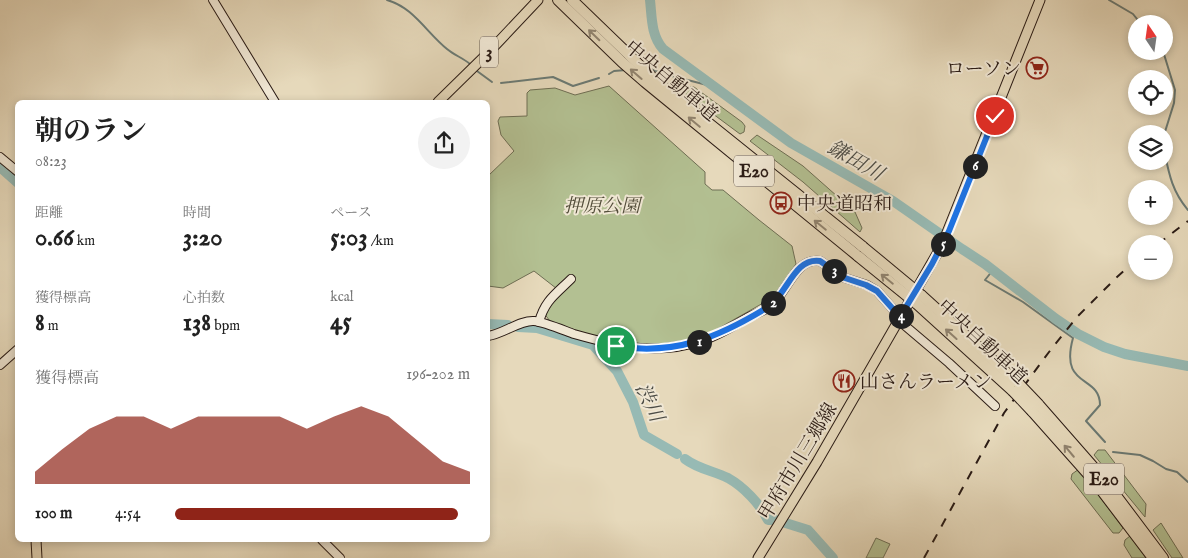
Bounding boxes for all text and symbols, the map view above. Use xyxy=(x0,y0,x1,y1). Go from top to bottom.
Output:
north arrow xyxy=(1128,15,1172,60)
map controls xyxy=(1128,15,1173,280)
one-way arrow xyxy=(588,29,600,41)
road number: 3 xyxy=(480,36,498,68)
street label: 中央自動車道 xyxy=(619,36,722,127)
supermarket icon: ローソン xyxy=(1025,56,1049,80)
place label: ローソン xyxy=(946,58,1021,82)
one-way arrow xyxy=(630,69,643,80)
button: locate xyxy=(1128,70,1173,115)
pin xyxy=(974,95,1016,137)
icon: check xyxy=(981,102,1009,130)
text: 朝のラン xyxy=(35,115,147,150)
one-way arrow xyxy=(688,116,701,128)
button: share xyxy=(418,117,470,169)
button: layers xyxy=(1128,125,1173,170)
water label: 鎌田川 xyxy=(823,135,889,188)
text: 08:23 xyxy=(35,152,67,172)
pin: 6 xyxy=(962,154,988,178)
road number: E20 xyxy=(734,156,774,187)
text: 6 xyxy=(973,157,978,175)
button: + xyxy=(1128,180,1173,225)
bus stop icon: 中央道昭和 xyxy=(769,191,793,215)
place label: 中央道昭和 xyxy=(797,193,892,217)
park label: 押原公園 xyxy=(564,195,643,219)
text: 距離 xyxy=(35,204,63,222)
text: 時間 xyxy=(183,204,211,222)
text: ペース xyxy=(330,204,372,222)
one-way arrow xyxy=(814,220,827,231)
text: 0.66 xyxy=(35,222,74,254)
text: 3:20 xyxy=(183,222,223,254)
text: 5:03 xyxy=(330,222,368,254)
text: km xyxy=(74,232,95,250)
text: /km xyxy=(368,232,394,250)
pin: 5 xyxy=(930,232,956,256)
text: 5 xyxy=(941,235,946,253)
button: − xyxy=(1128,235,1173,280)
pin: 3 xyxy=(822,258,846,284)
text: 3 xyxy=(832,262,837,280)
one-way arrow xyxy=(881,274,894,285)
text: kcal xyxy=(330,288,354,306)
text: 獲得標高 xyxy=(35,289,91,307)
text: 心拍数 xyxy=(183,289,225,307)
pin: 2 xyxy=(760,290,786,316)
text: 2 xyxy=(770,294,777,312)
street label: 中央自動車道 xyxy=(932,295,1032,390)
pin: 4 xyxy=(888,304,914,328)
text: 45 xyxy=(330,306,352,338)
text: 8 xyxy=(35,307,45,339)
text: 138 xyxy=(183,307,211,339)
text: 4 xyxy=(898,307,905,325)
text: m xyxy=(45,317,59,335)
text: bpm xyxy=(211,317,240,335)
pin xyxy=(595,325,637,367)
one-way arrow xyxy=(945,329,958,340)
pin: 1 xyxy=(686,330,712,354)
icon: arrive xyxy=(602,332,630,360)
text: 1 xyxy=(697,333,702,351)
text: 196–202 m xyxy=(406,365,470,385)
text: 獲得標高 xyxy=(35,369,99,389)
restaurant icon: 山さんラーメン xyxy=(832,369,856,393)
place label: 山さんラーメン xyxy=(860,371,992,395)
water label: 渋川 xyxy=(629,379,669,428)
street label: 甲府市川三郷線 xyxy=(754,399,843,525)
one-way arrow xyxy=(1064,445,1075,458)
road number: E20 xyxy=(1084,464,1124,494)
text: 100 m xyxy=(35,504,72,524)
text: 4:54 xyxy=(115,504,141,524)

